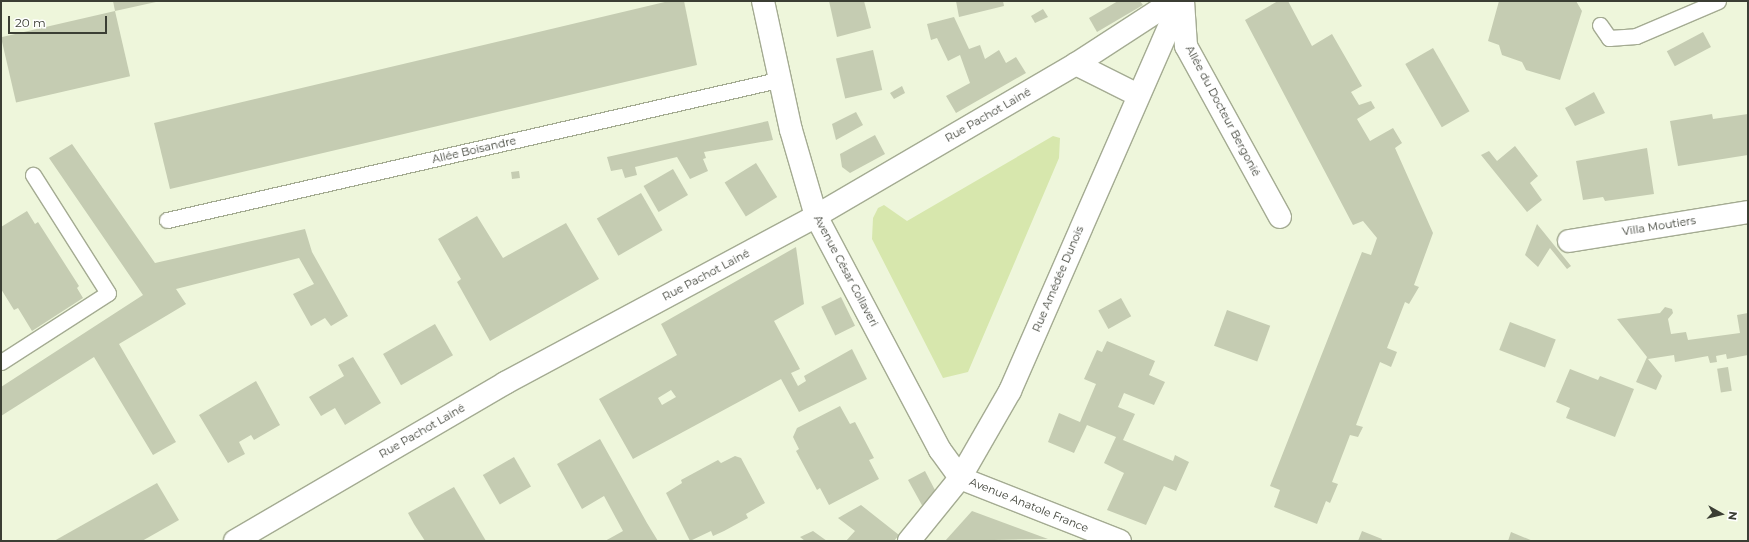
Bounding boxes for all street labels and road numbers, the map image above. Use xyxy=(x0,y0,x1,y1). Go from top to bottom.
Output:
street label: Allée du Docteur Bergonié xyxy=(1183,43,1263,179)
street label: Rue Pachot Lainé xyxy=(943,85,1033,145)
street label: Allée Boisandre xyxy=(431,134,517,166)
street label: Avenue César Collaveri xyxy=(811,213,881,329)
street label: Villa Moutiers xyxy=(1621,214,1697,238)
street label: Rue Amédée Dunois xyxy=(1030,224,1086,334)
street label: Rue Pachot Lainé xyxy=(660,246,752,304)
street label: Rue Pachot Lainé xyxy=(377,401,467,461)
street label: Avenue Anatole France xyxy=(967,475,1091,535)

